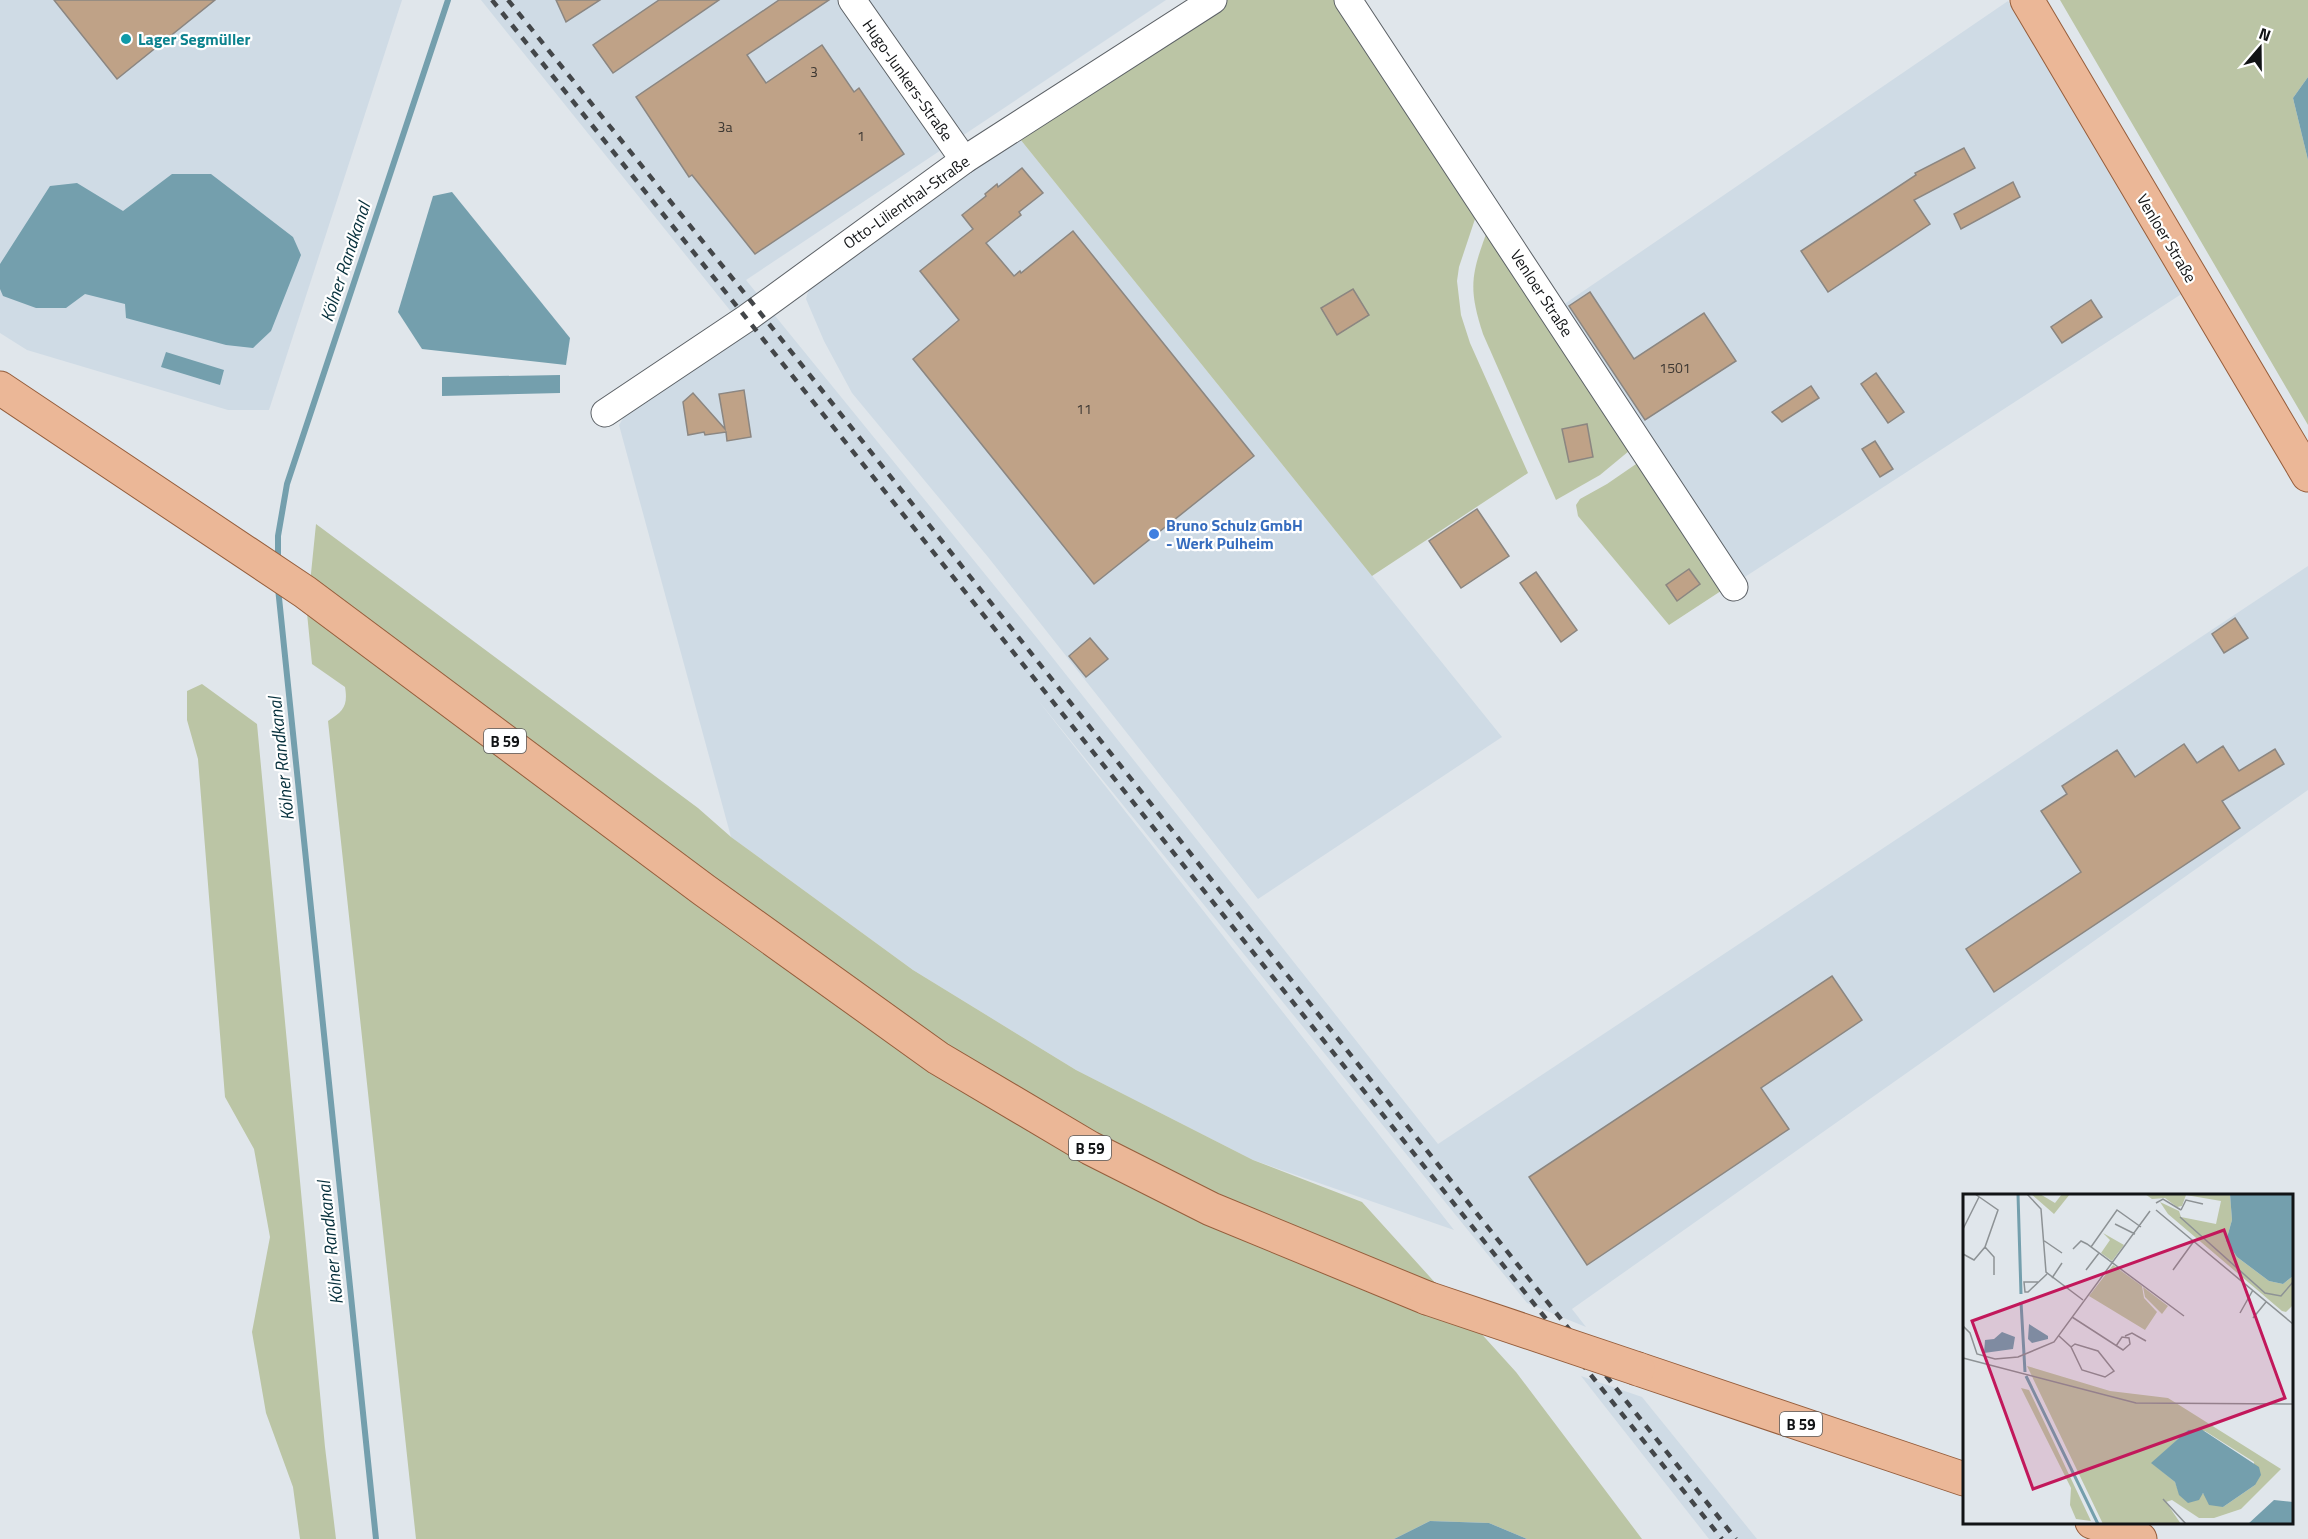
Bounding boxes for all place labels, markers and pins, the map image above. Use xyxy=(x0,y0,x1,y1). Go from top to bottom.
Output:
place label: Lager Segmüller xyxy=(138,27,250,51)
marker: Lager Segmüller xyxy=(119,32,133,46)
place label: Bruno Schulz GmbH - Werk Pulheim xyxy=(1166,513,1303,555)
marker: Bruno Schulz GmbH - Werk Pulheim xyxy=(1147,527,1161,541)

